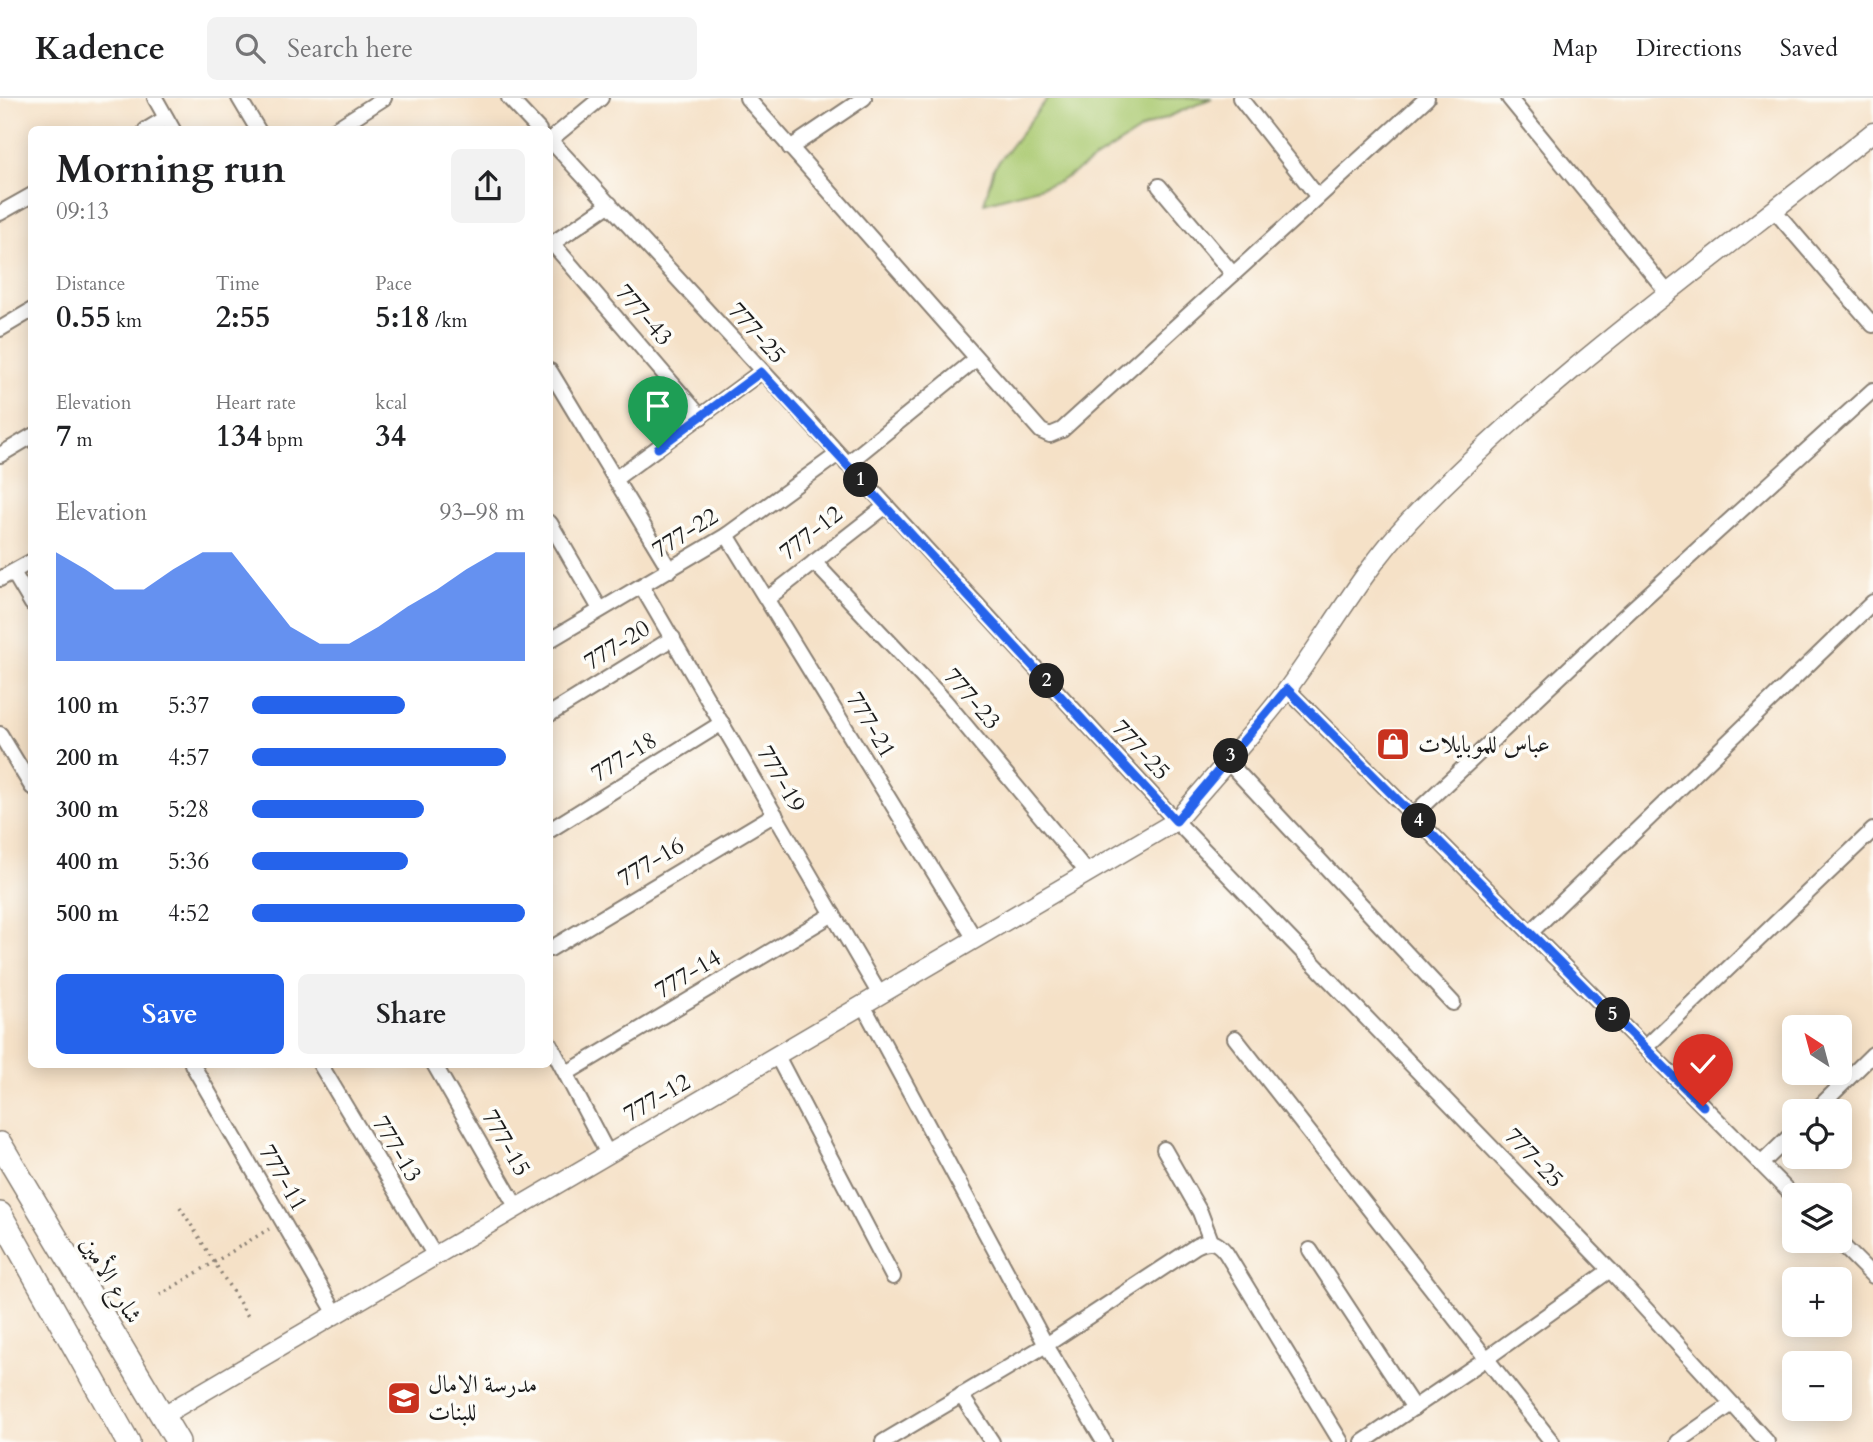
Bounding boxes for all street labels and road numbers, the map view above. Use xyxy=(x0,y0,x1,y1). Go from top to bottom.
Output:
street label: 777-43 xyxy=(608,277,680,353)
street label: 777-25 xyxy=(721,295,793,371)
street label: 777-12 xyxy=(772,498,850,568)
street label: 777-22 xyxy=(646,500,724,566)
street label: 777-20 xyxy=(578,612,656,678)
street label: 777-23 xyxy=(936,661,1008,737)
street label: 777-21 xyxy=(838,686,904,764)
street label: 777-25 xyxy=(1104,712,1178,788)
street label: 777-18 xyxy=(585,724,663,790)
street label: 777-19 xyxy=(749,739,813,819)
street label: 777-16 xyxy=(612,829,690,895)
street label: 777-14 xyxy=(649,941,727,1007)
street label: 777-12 xyxy=(617,1066,697,1130)
street label: 777-15 xyxy=(474,1103,538,1183)
street label: 777-13 xyxy=(364,1110,430,1188)
street label: 777-25 xyxy=(1497,1121,1571,1195)
street label: 777-11 xyxy=(251,1138,315,1218)
street label: شارع الأمين xyxy=(69,1230,150,1331)

